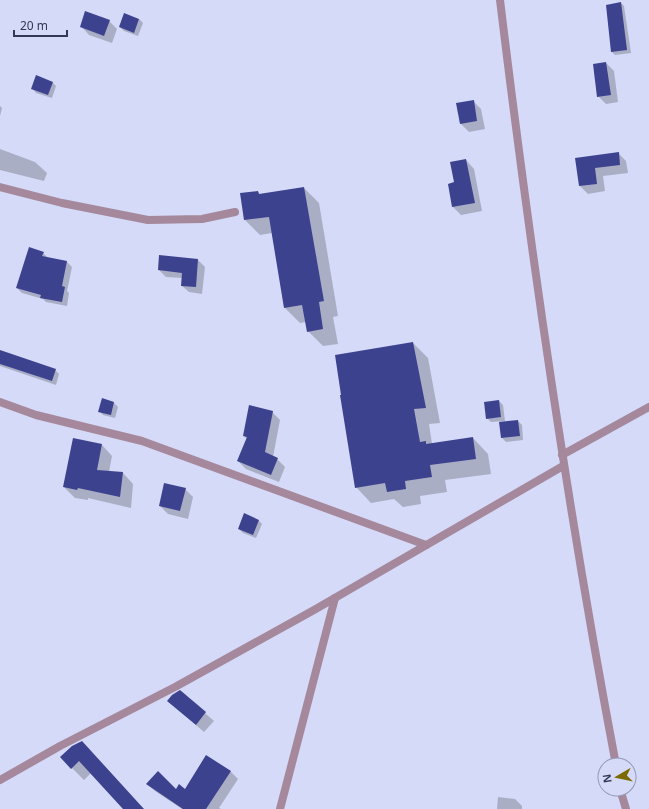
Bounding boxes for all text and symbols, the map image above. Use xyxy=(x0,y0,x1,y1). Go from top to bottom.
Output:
scale bar xyxy=(14,12,67,38)
text: 20 m xyxy=(20,17,48,34)
north arrow xyxy=(597,757,637,797)
text: N xyxy=(599,773,615,784)

